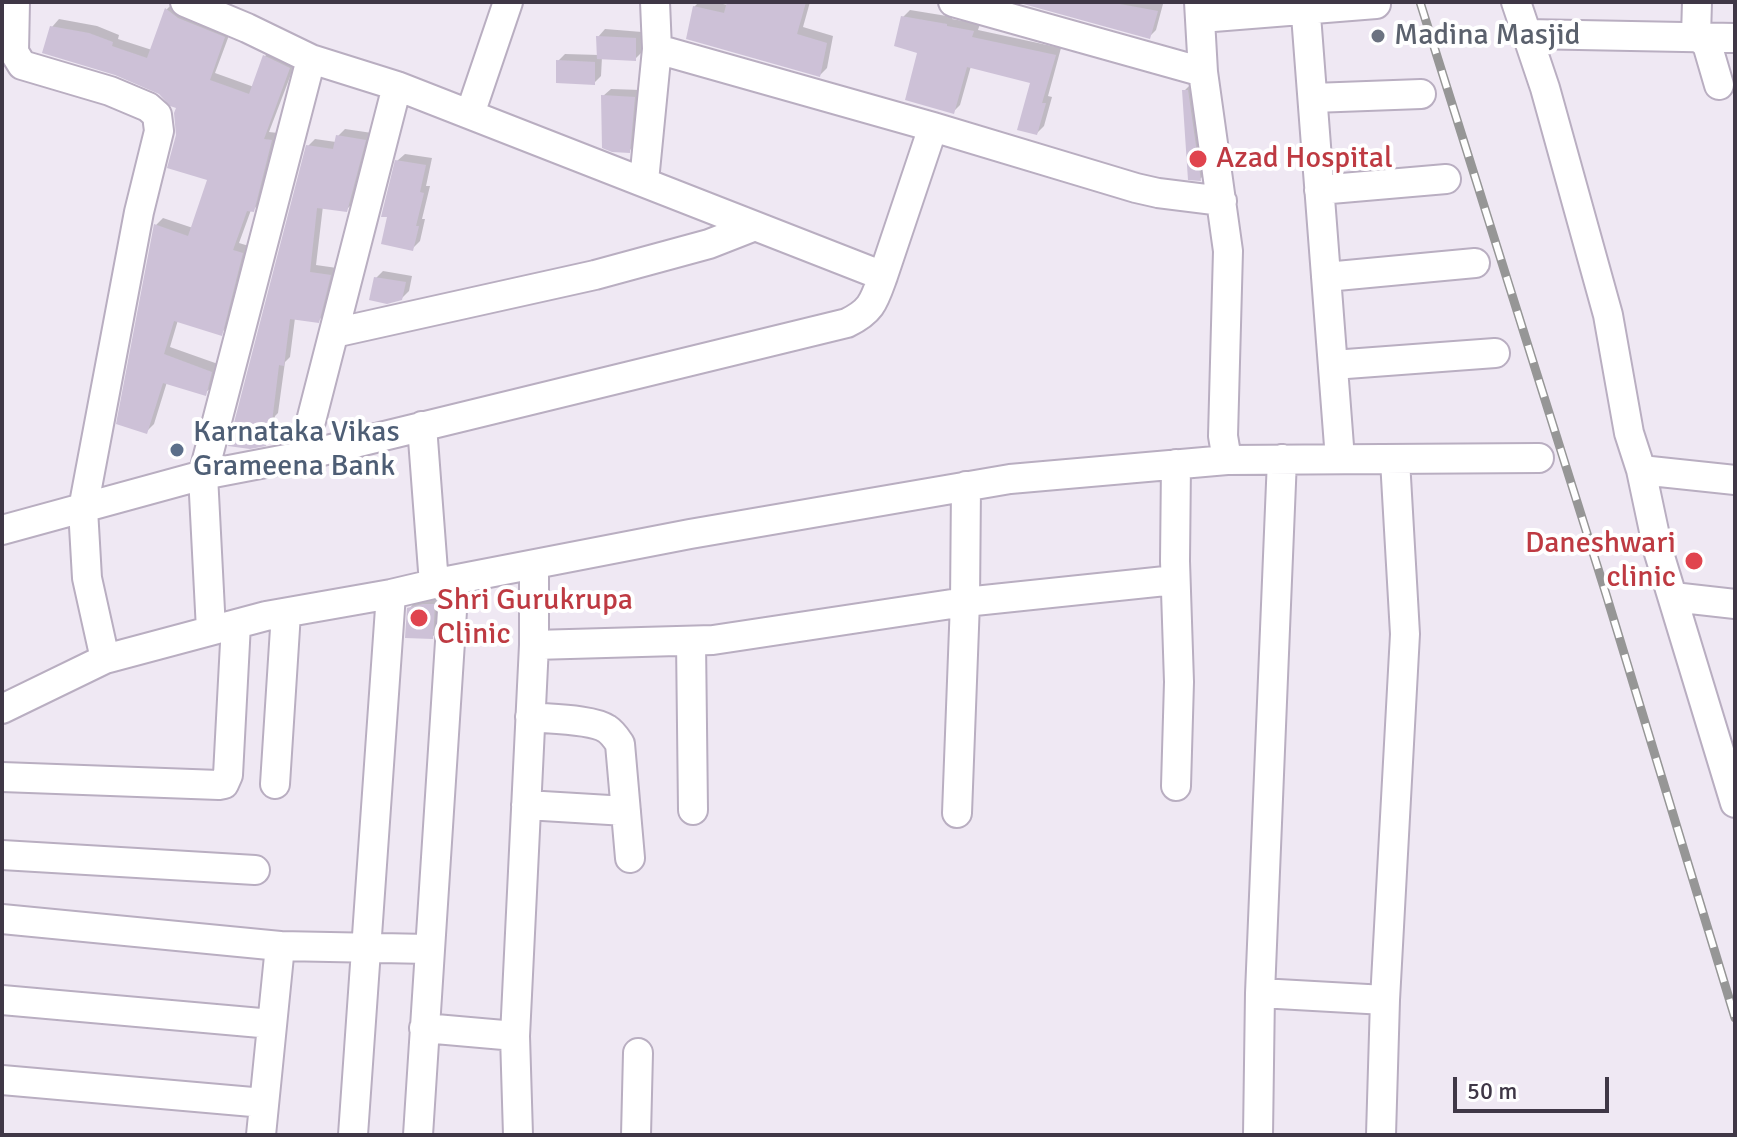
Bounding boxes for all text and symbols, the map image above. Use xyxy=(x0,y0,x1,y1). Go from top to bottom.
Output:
place label: Madina Masjid xyxy=(1394,18,1580,54)
marker: Madina Masjid xyxy=(1369,27,1387,45)
place label: Azad Hospital xyxy=(1216,141,1393,177)
marker: Azad Hospital xyxy=(1187,148,1209,170)
place label: Karnataka Vikas Grameena Bank xyxy=(193,415,400,486)
marker: Karnataka Vikas Grameena Bank xyxy=(168,441,186,459)
place label: Daneshwari clinic xyxy=(1525,526,1676,596)
marker: Daneshwari clinic xyxy=(1683,550,1705,572)
place label: Shri Gurukrupa Clinic xyxy=(437,583,633,654)
marker: Shri Gurukrupa Clinic xyxy=(408,607,430,629)
scale bar xyxy=(1457,1061,1613,1111)
text: 50 m xyxy=(1467,1076,1517,1106)

